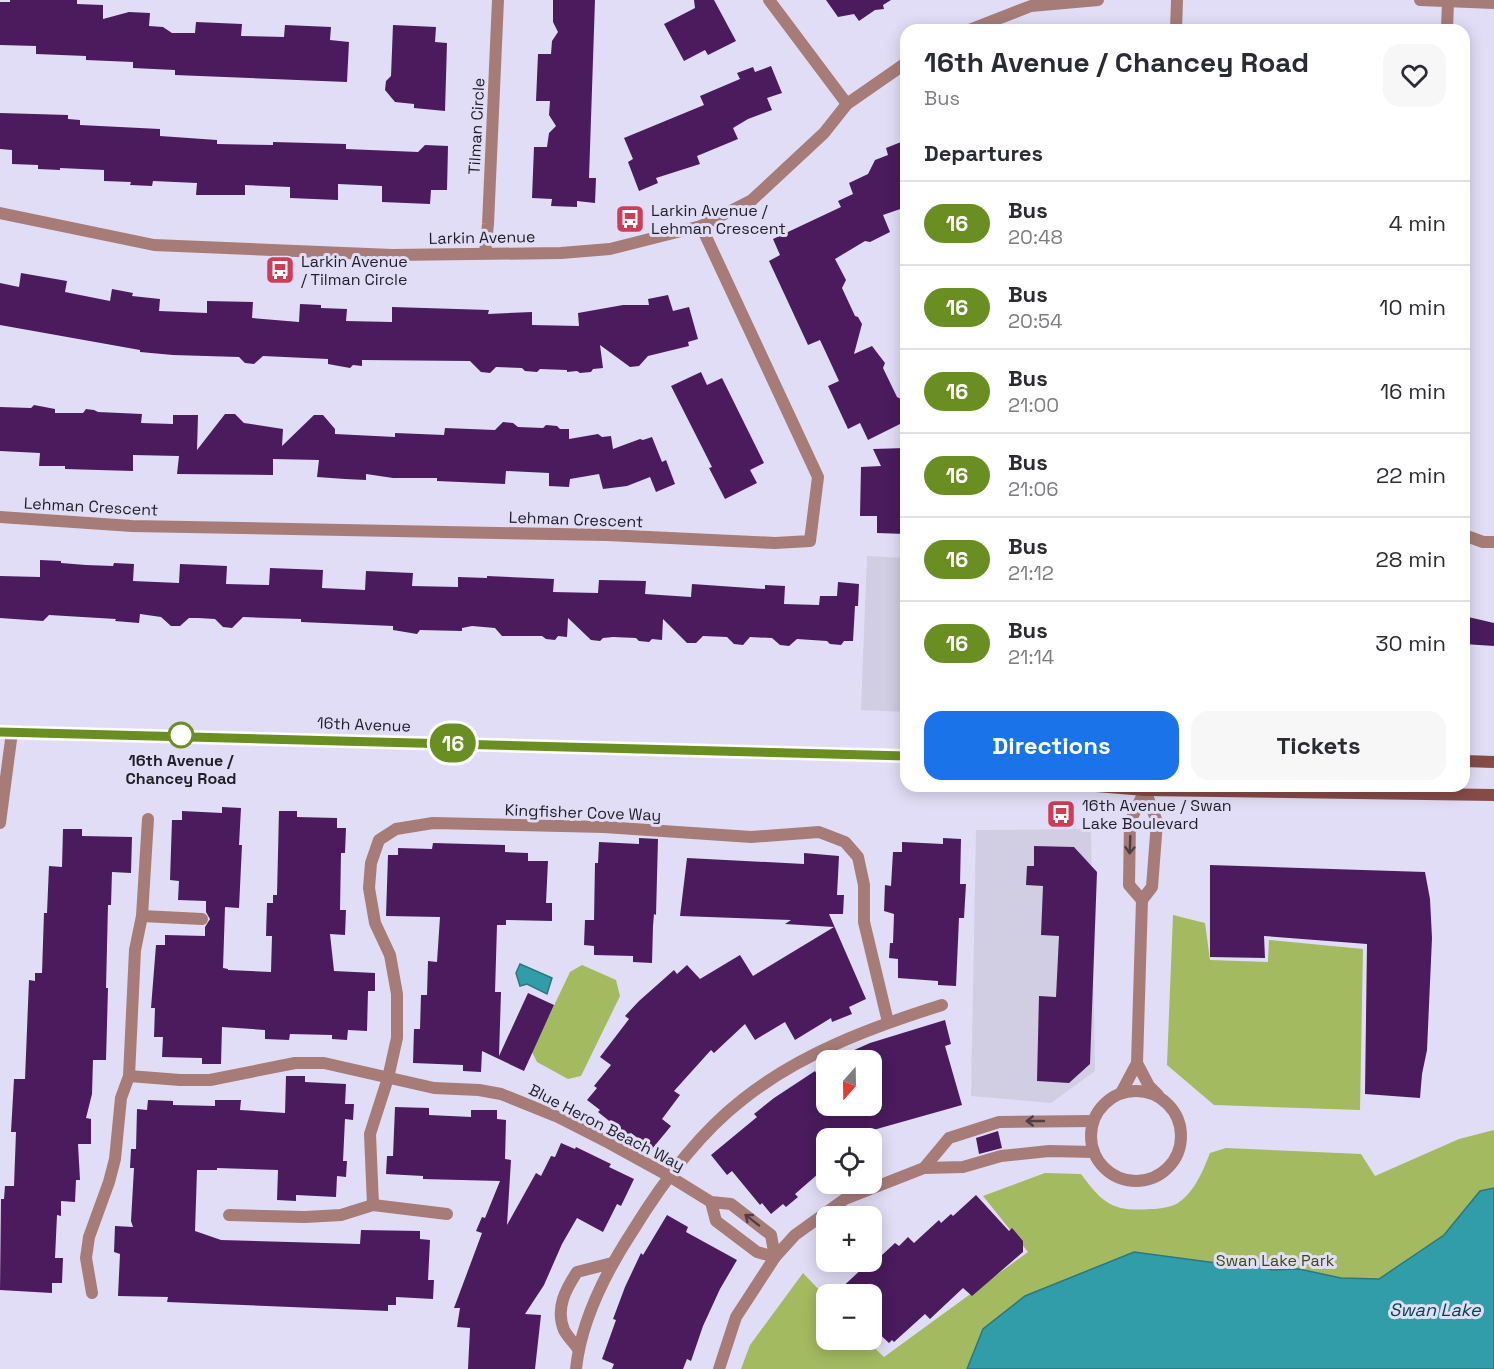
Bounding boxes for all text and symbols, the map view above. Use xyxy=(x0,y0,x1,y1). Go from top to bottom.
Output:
text: 16th Avenue / Chancey Road xyxy=(924,44,1309,80)
button: heart xyxy=(1383,44,1446,107)
street label: Tilman Circle xyxy=(463,77,490,175)
text: Bus xyxy=(924,85,960,111)
text: Departures xyxy=(924,139,1043,167)
text: Bus xyxy=(1008,196,1048,224)
place label: Larkin Avenue / Lehman Crescent xyxy=(651,200,786,239)
bus stop icon: Larkin Avenue / Lehman Crescent xyxy=(614,203,646,235)
text: 4 min xyxy=(1389,209,1446,237)
text: 16 xyxy=(946,210,968,237)
text: 20:48 xyxy=(1008,224,1063,250)
street label: Larkin Avenue xyxy=(428,226,536,249)
place label: Larkin Avenue / Tilman Circle xyxy=(301,251,408,290)
bus stop icon: Larkin Avenue / Tilman Circle xyxy=(264,254,296,286)
text: Bus xyxy=(1008,280,1048,308)
text: 10 min xyxy=(1379,293,1446,321)
text: 16 xyxy=(946,294,968,321)
text: 20:54 xyxy=(1008,308,1062,334)
text: Bus xyxy=(1008,364,1048,392)
text: 16 min xyxy=(1380,377,1446,405)
text: 16 xyxy=(946,378,968,405)
text: 21:00 xyxy=(1008,392,1059,418)
text: Bus xyxy=(1008,448,1048,476)
text: 22 min xyxy=(1376,461,1446,489)
text: 16 xyxy=(946,462,968,489)
text: 21:06 xyxy=(1008,476,1059,502)
street label: Lehman Crescent xyxy=(23,492,159,521)
street label: Lehman Crescent xyxy=(508,507,644,532)
text: Bus xyxy=(1008,532,1048,560)
text: 28 min xyxy=(1376,545,1446,573)
text: 16 xyxy=(946,546,968,573)
text: 21:12 xyxy=(1008,560,1054,586)
text: Bus xyxy=(1008,616,1048,644)
text: 30 min xyxy=(1375,629,1446,657)
text: 16 xyxy=(946,630,968,657)
text: 21:14 xyxy=(1008,644,1054,670)
button: Directions xyxy=(924,711,1179,780)
button: Tickets xyxy=(1191,711,1446,780)
street label: 16th Avenue xyxy=(317,712,411,737)
marker: 16th Avenue / Chancey Road xyxy=(168,722,194,748)
line badge: 16 xyxy=(426,724,480,762)
text: 16 xyxy=(442,730,464,757)
place label: 16th Avenue / Chancey Road xyxy=(126,750,237,789)
place label: 16th Avenue / Swan Lake Boulevard xyxy=(1082,795,1232,834)
bus stop icon: 16th Avenue / Swan Lake Boulevard xyxy=(1045,798,1077,830)
street label: Kingfisher Cove Way xyxy=(504,799,662,826)
one-way arrow xyxy=(1124,835,1136,855)
north arrow xyxy=(816,1050,882,1116)
map controls xyxy=(816,1050,882,1350)
street label: Blue Heron Beach Way xyxy=(525,1079,688,1176)
one-way arrow xyxy=(1025,1115,1045,1127)
button: locate xyxy=(816,1128,882,1194)
button: + xyxy=(816,1206,882,1272)
one-way arrow xyxy=(744,1214,760,1227)
park label: Swan Lake Park xyxy=(1216,1250,1335,1271)
button: − xyxy=(816,1284,882,1350)
water label: Swan Lake xyxy=(1389,1298,1482,1321)

